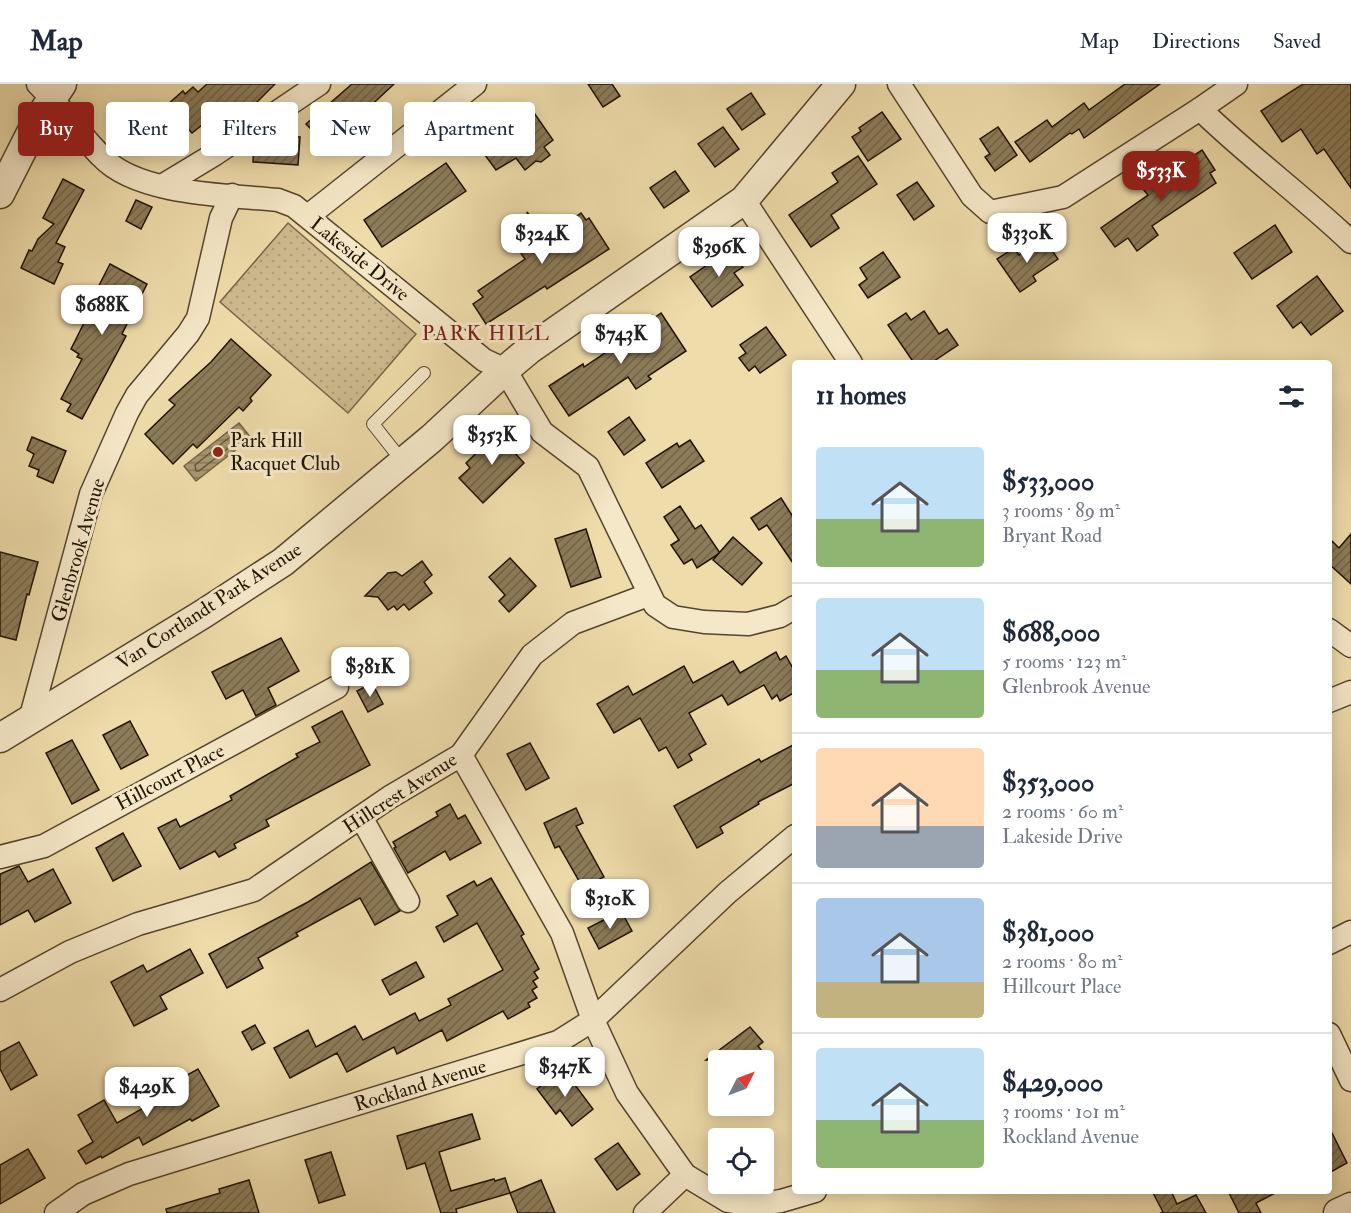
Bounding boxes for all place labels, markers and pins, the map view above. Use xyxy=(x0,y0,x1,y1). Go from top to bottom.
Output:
pin: $533K xyxy=(1119,151,1203,202)
pin: $330K xyxy=(985,213,1069,264)
pin: $324K xyxy=(500,214,584,265)
pin: $396K xyxy=(677,227,761,278)
pin: $688K xyxy=(60,285,144,336)
pin: $743K xyxy=(579,314,663,365)
pin: $353K xyxy=(450,415,534,466)
place label: Park Hill Racquet Club xyxy=(230,428,340,476)
marker: Park Hill Racquet Club xyxy=(211,445,225,459)
pin: $381K xyxy=(328,647,412,698)
pin: $310K xyxy=(568,879,652,930)
pin: $347K xyxy=(523,1047,607,1098)
pin: $429K xyxy=(105,1067,189,1118)

